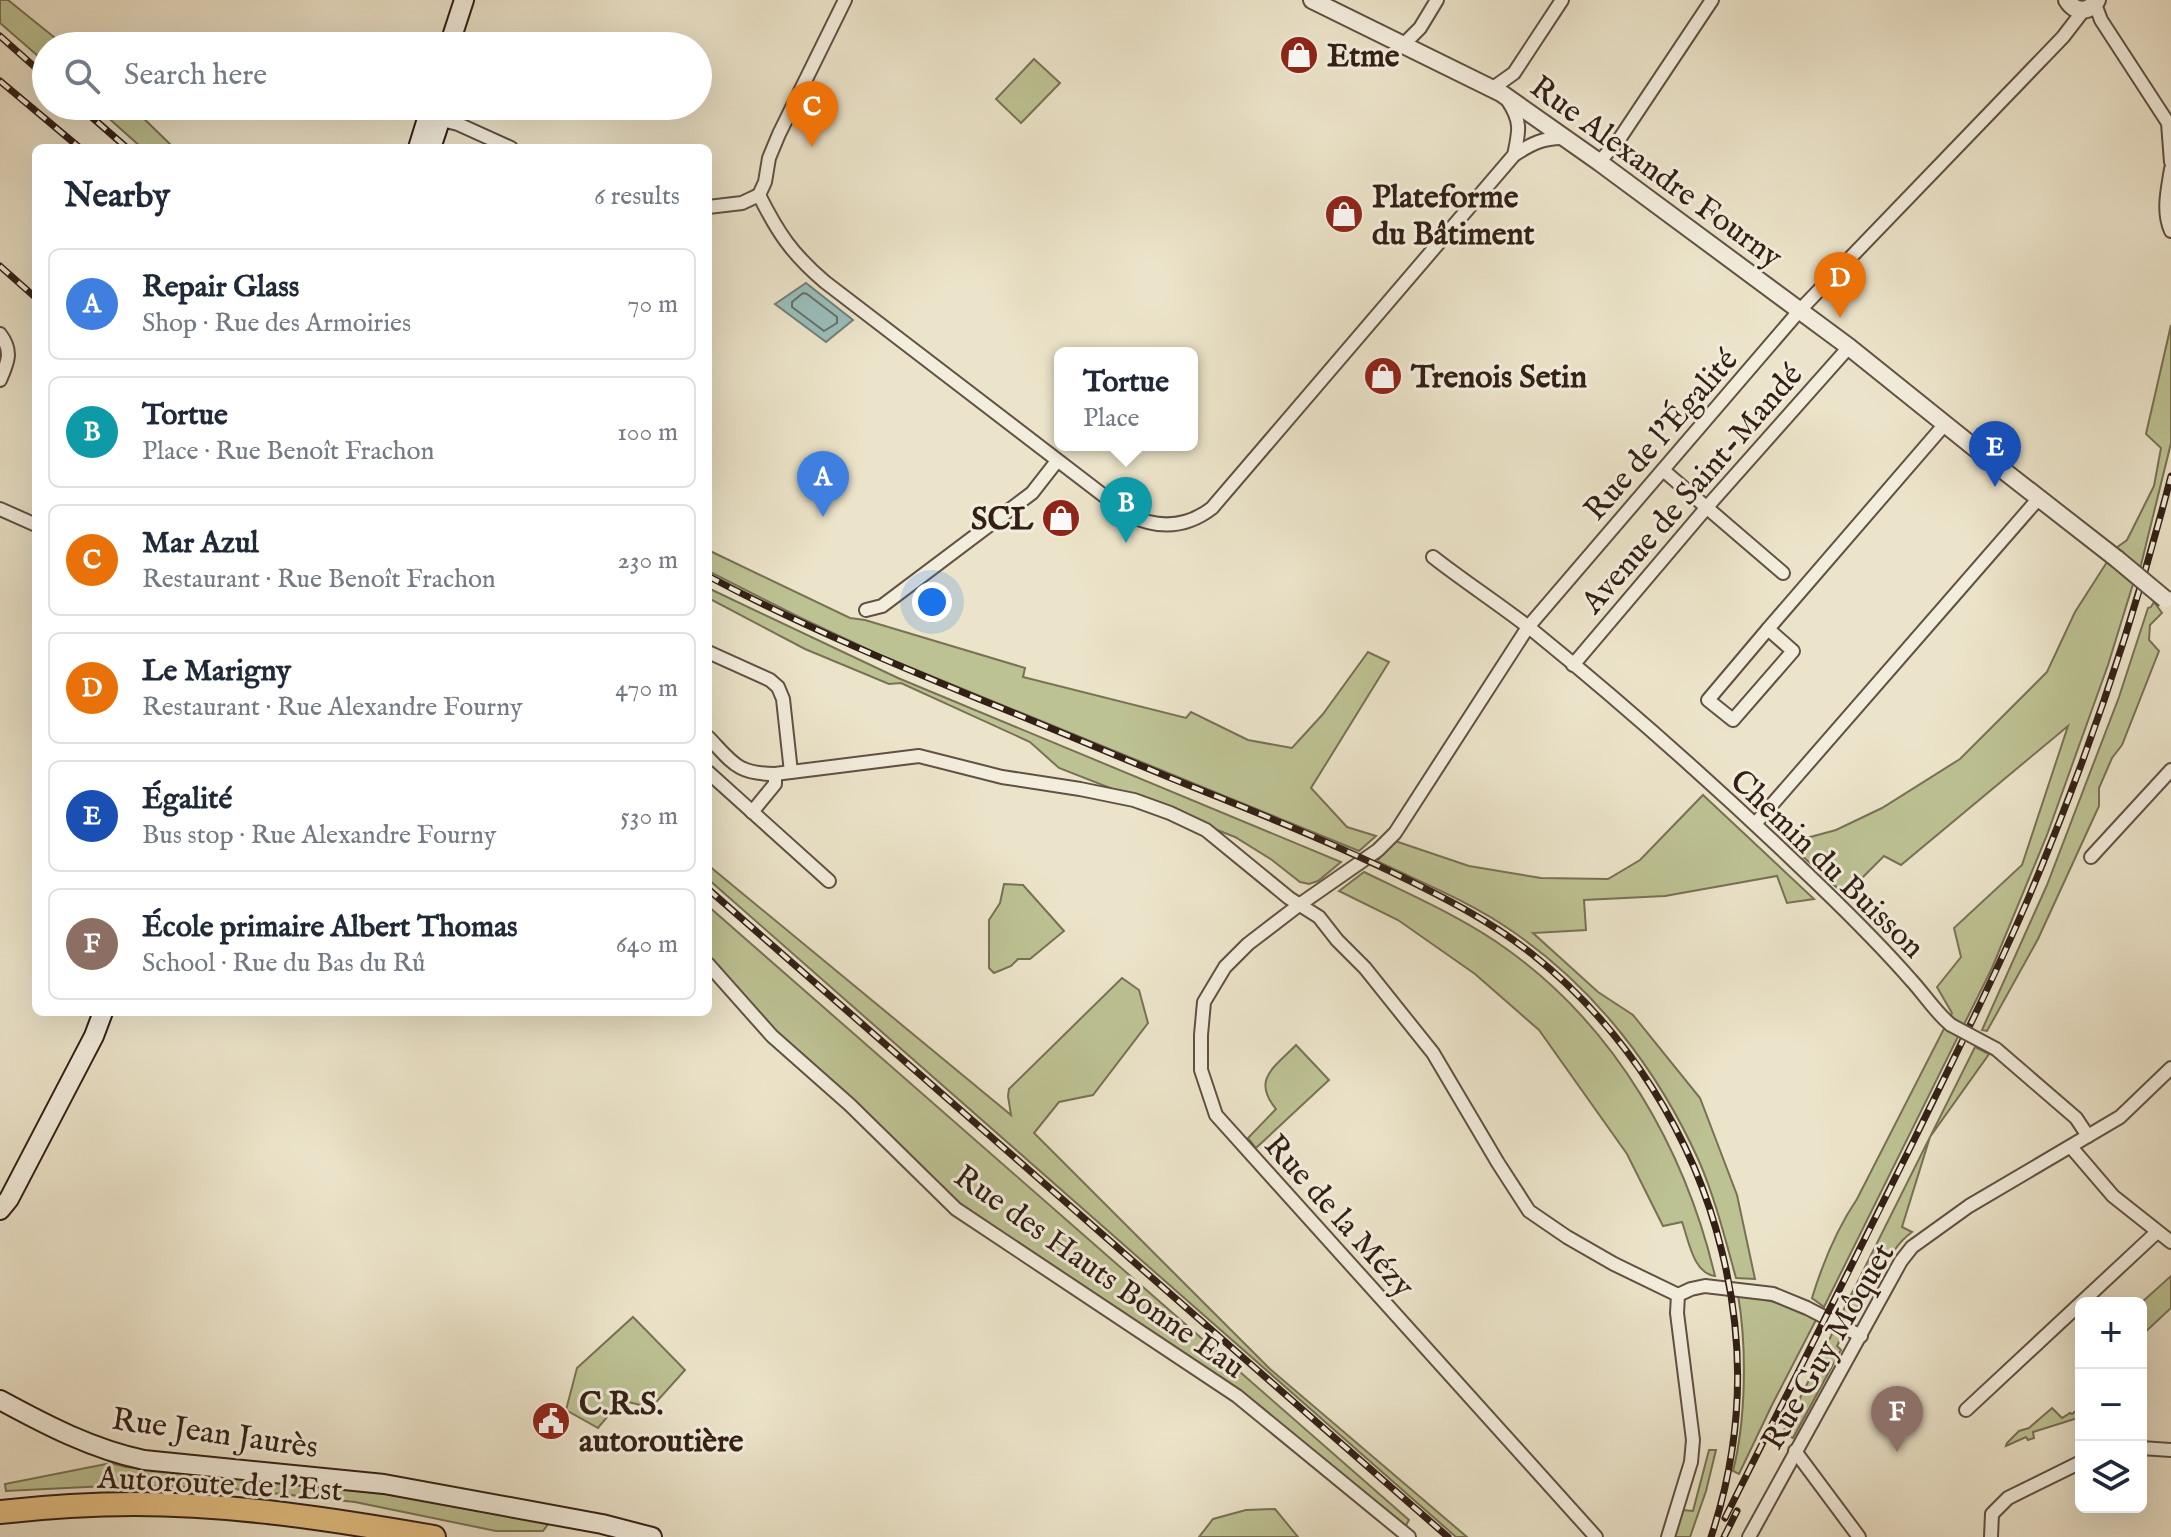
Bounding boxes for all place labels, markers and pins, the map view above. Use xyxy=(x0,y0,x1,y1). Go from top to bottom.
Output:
shop icon: Etme xyxy=(1278,34,1320,76)
place label: Etme xyxy=(1327,37,1400,78)
pin: C xyxy=(786,81,838,147)
place label: Plateforme du Bâtiment xyxy=(1372,178,1534,256)
shop icon: Plateforme du Bâtiment xyxy=(1323,193,1365,235)
pin: D xyxy=(1814,252,1866,318)
shop icon: Trenois Setin xyxy=(1362,355,1404,397)
place label: Trenois Setin xyxy=(1410,358,1587,399)
pin: E xyxy=(1969,421,2021,487)
pin: A xyxy=(797,451,849,517)
pin: B xyxy=(1100,477,1152,543)
shop icon: SCL xyxy=(1040,497,1082,539)
place label: SCL xyxy=(971,500,1034,541)
place label: C.R.S. autoroutière xyxy=(579,1385,744,1463)
pin: F xyxy=(1871,1386,1923,1452)
public building icon: C.R.S. autoroutière xyxy=(530,1400,572,1442)

